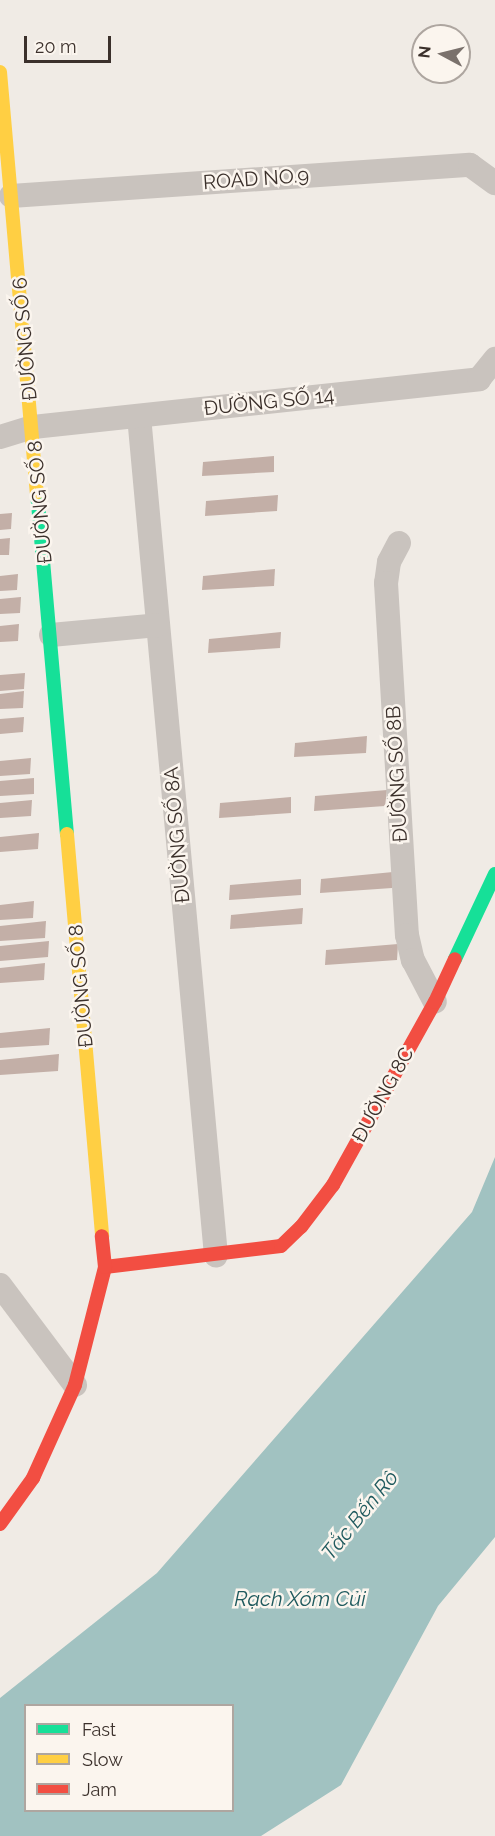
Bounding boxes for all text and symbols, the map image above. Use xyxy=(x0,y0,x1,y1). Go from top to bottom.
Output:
scale bar xyxy=(27,24,114,62)
north arrow xyxy=(411,24,471,84)
text: 20 m xyxy=(35,36,77,57)
text: N xyxy=(414,45,435,59)
street label: ROAD NO.9 xyxy=(202,163,310,195)
street label: ĐƯỜNG SỐ 6 xyxy=(8,276,42,402)
street label: ĐƯỜNG SỐ 14 xyxy=(203,383,335,421)
street label: ĐƯỜNG SỐ 8 xyxy=(23,439,57,565)
street label: ĐƯỜNG SỐ 8B xyxy=(381,705,413,843)
street label: ĐƯỜNG SỐ 8A xyxy=(159,766,195,904)
street label: ĐƯỜNG SỐ 8 xyxy=(64,923,98,1049)
street label: ĐƯỜNG 8C xyxy=(347,1043,419,1147)
water label: Tắc Bến Rô xyxy=(316,1465,404,1565)
water label: Rạch Xóm Củi xyxy=(234,1586,366,1612)
legend xyxy=(24,1704,234,1812)
text: Fast xyxy=(82,1719,116,1740)
text: Slow xyxy=(82,1749,123,1770)
text: Jam xyxy=(82,1779,117,1800)

